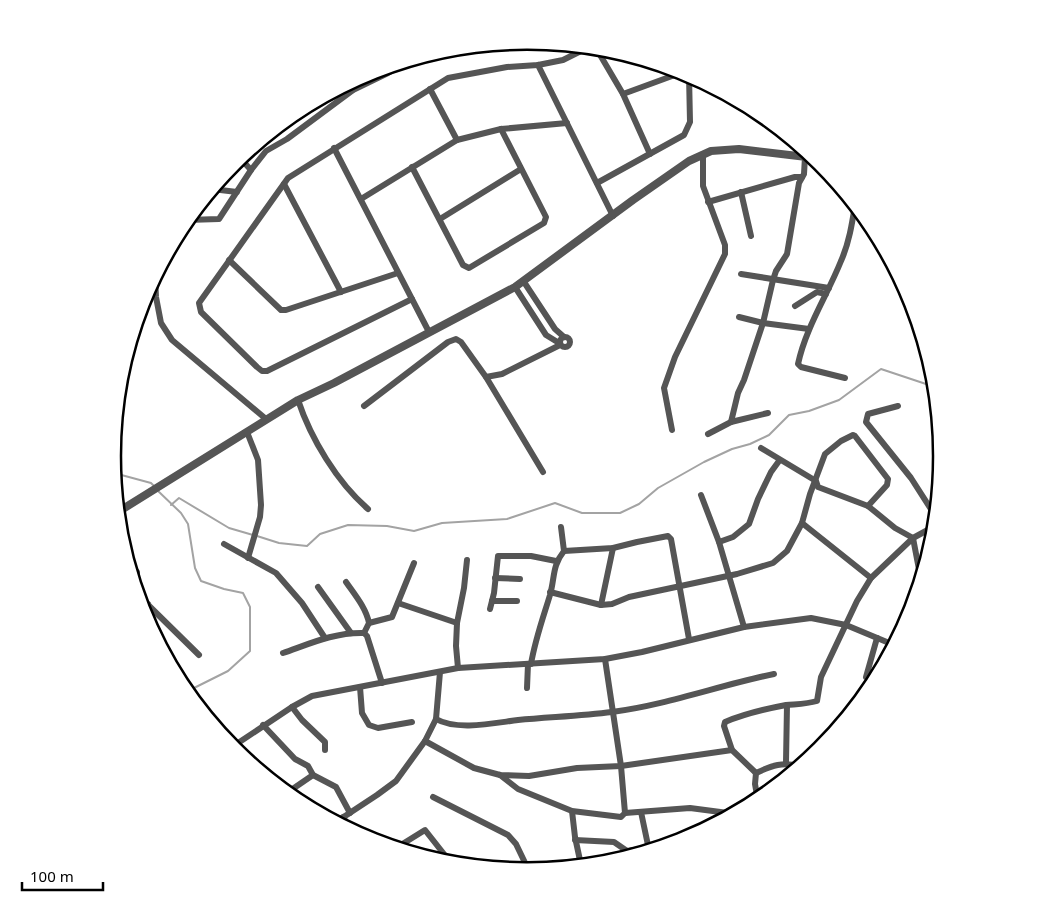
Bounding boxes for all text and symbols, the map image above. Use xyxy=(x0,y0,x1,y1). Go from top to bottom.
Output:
scale bar xyxy=(22,860,104,892)
text: 100 m xyxy=(30,866,74,886)

